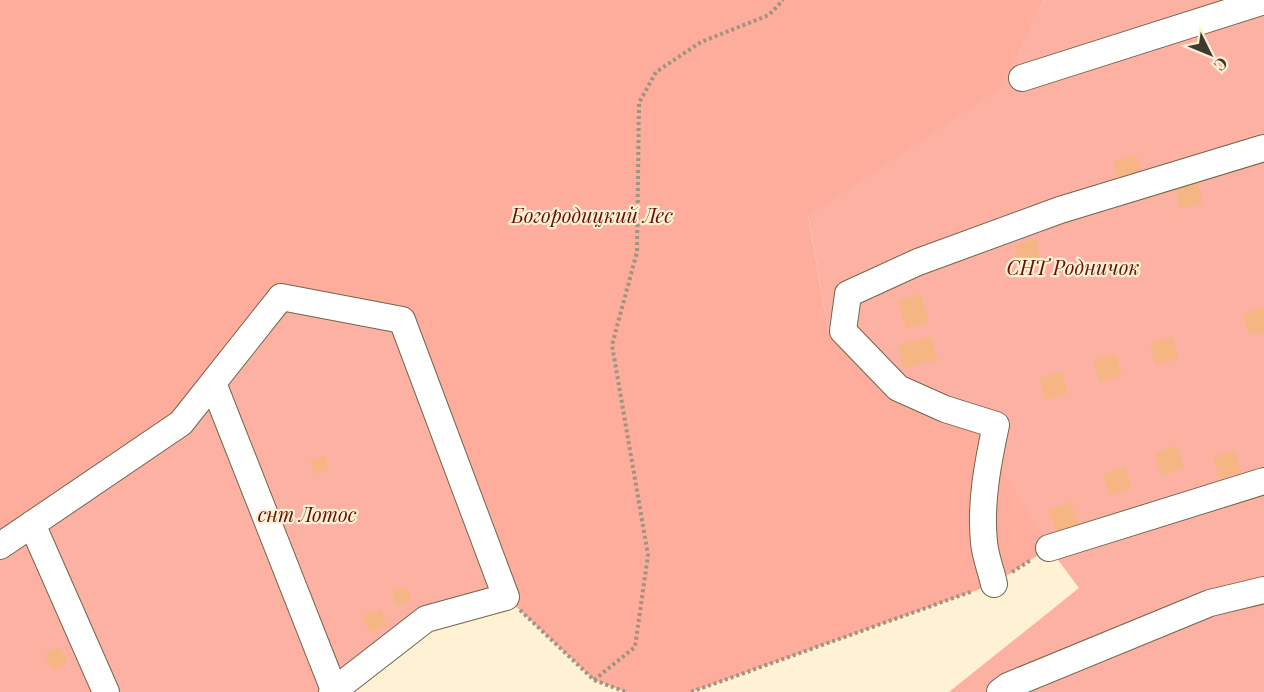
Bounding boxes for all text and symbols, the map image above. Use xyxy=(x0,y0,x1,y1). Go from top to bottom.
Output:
north arrow xyxy=(1180,24,1240,84)
text: С xyxy=(1210,53,1233,76)
park label: Богородицкий Лес xyxy=(510,201,673,228)
park label: СНТ Родничок xyxy=(1006,253,1140,280)
park label: снт Лотос xyxy=(258,500,357,527)

